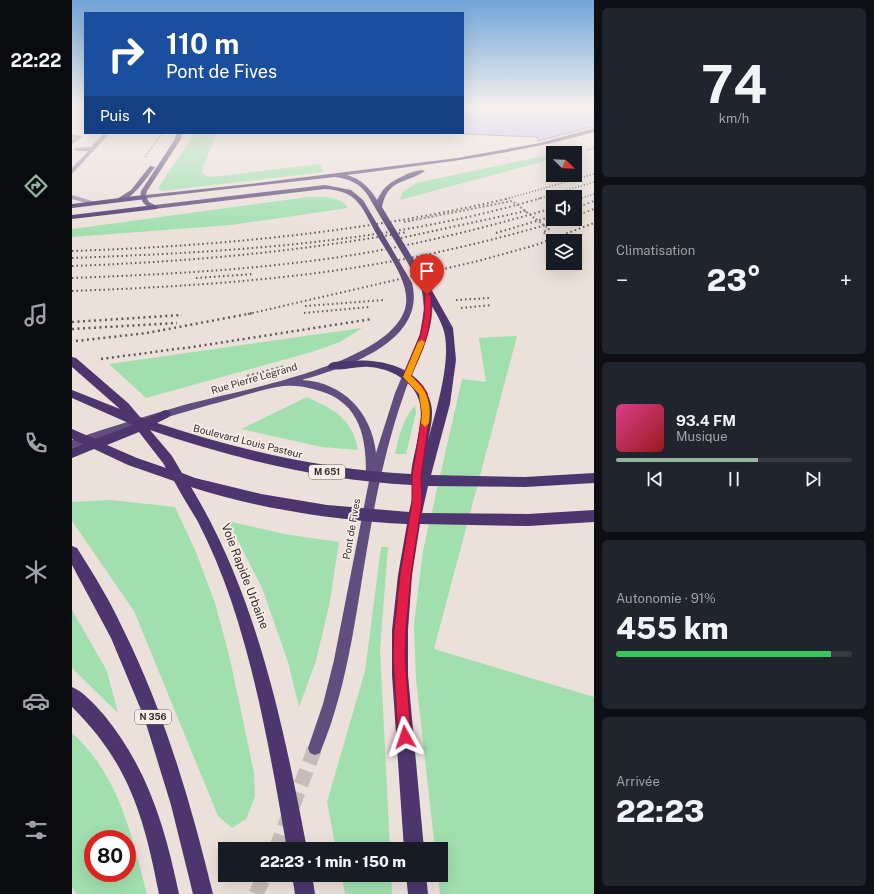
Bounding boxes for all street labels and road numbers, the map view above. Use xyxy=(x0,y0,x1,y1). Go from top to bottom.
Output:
street label: Rue Pierre Legrand xyxy=(209,360,299,396)
street label: Boulevard Louis Pasteur xyxy=(192,422,304,460)
road number: M 651 xyxy=(309,465,345,479)
street label: Pont de Fives xyxy=(340,498,362,560)
street label: Voie Rapide Urbaine xyxy=(218,521,272,631)
road number: N 356 xyxy=(135,710,171,724)

